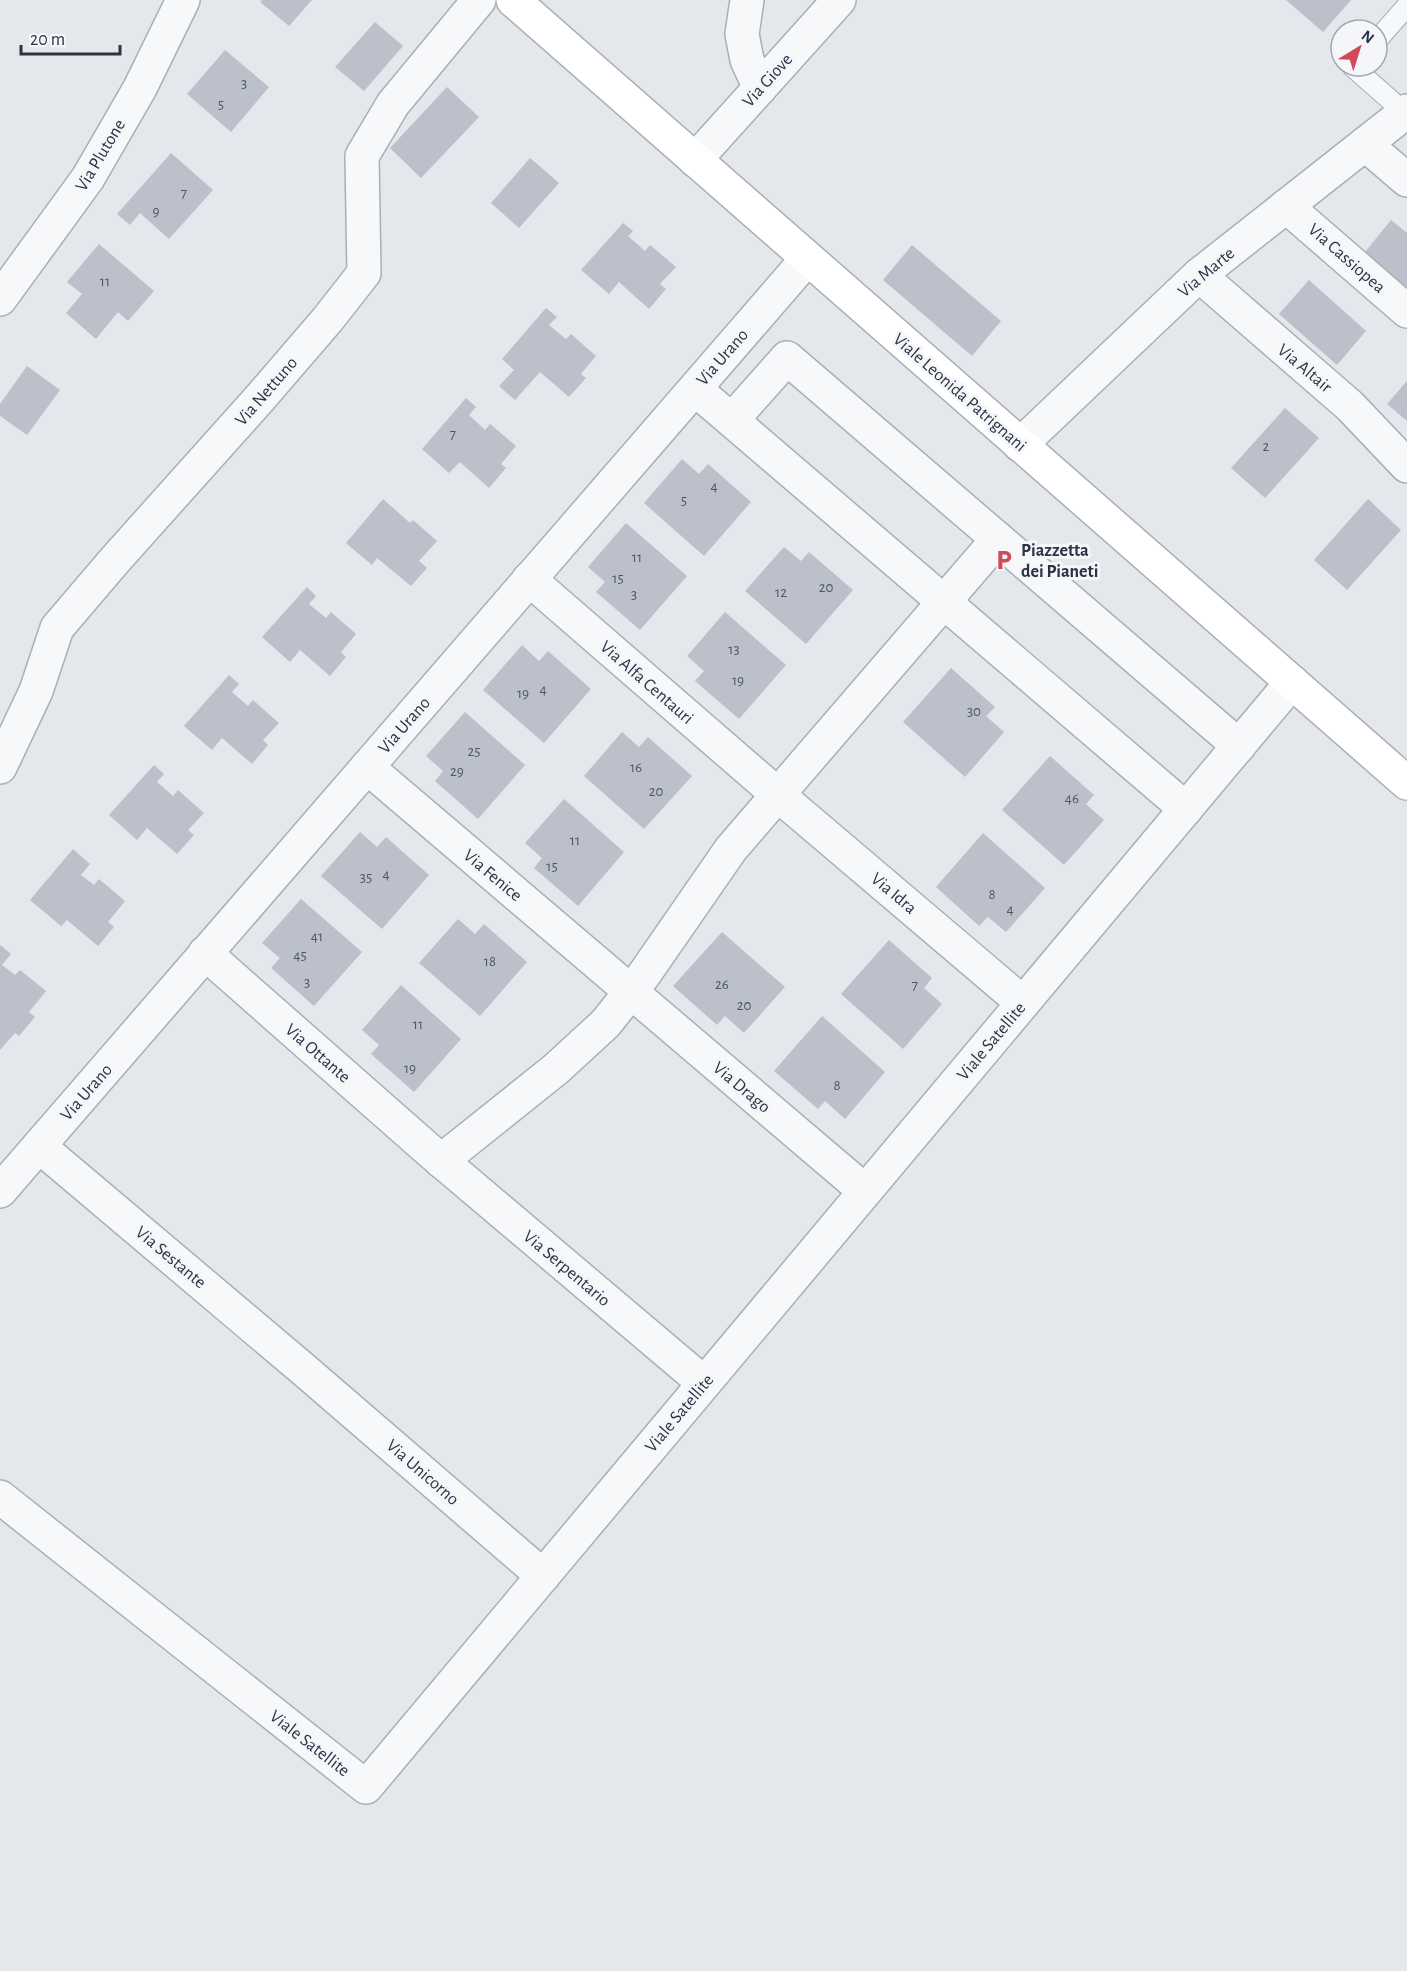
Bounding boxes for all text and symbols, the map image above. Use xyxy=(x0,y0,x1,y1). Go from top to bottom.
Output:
scale bar xyxy=(21,18,120,56)
north arrow xyxy=(1329,18,1389,78)
text: N xyxy=(1358,27,1377,47)
text: 20 m xyxy=(30,31,65,49)
street label: Via Giove xyxy=(739,50,796,111)
house number: 3 xyxy=(241,76,247,91)
house number: 5 xyxy=(218,97,224,112)
street label: Via Plutone xyxy=(72,116,129,195)
house number: 7 xyxy=(181,186,187,201)
house number: 9 xyxy=(152,204,160,219)
street label: Via Cassiopea xyxy=(1304,221,1388,297)
street label: Via Marte xyxy=(1175,244,1238,301)
house number: 11 xyxy=(100,274,110,289)
street label: Via Urano xyxy=(693,326,752,389)
street label: Viale Leonida Patrignani xyxy=(889,330,1029,455)
street label: Via Altair xyxy=(1274,341,1335,397)
street label: Via Nettuno xyxy=(232,354,301,430)
house number: 7 xyxy=(450,427,456,442)
house number: 2 xyxy=(1263,439,1270,454)
house number: 4 xyxy=(710,479,718,494)
house number: 5 xyxy=(681,493,687,508)
place label: Piazzetta dei Pianeti xyxy=(1021,542,1098,581)
parking icon: Piazzetta dei Pianeti xyxy=(992,548,1016,572)
house number: 11 xyxy=(632,550,642,565)
house number: 15 xyxy=(612,571,624,586)
house number: 20 xyxy=(819,580,833,595)
house number: 12 xyxy=(775,585,787,600)
house number: 3 xyxy=(631,587,637,602)
street label: Via Alfa Centauri xyxy=(596,638,696,728)
house number: 13 xyxy=(728,642,740,657)
house number: 19 xyxy=(732,673,744,688)
house number: 4 xyxy=(539,682,547,697)
house number: 19 xyxy=(517,686,529,701)
street label: Via Urano xyxy=(375,694,434,757)
house number: 30 xyxy=(967,704,981,719)
house number: 25 xyxy=(467,744,481,759)
house number: 16 xyxy=(630,760,642,775)
house number: 29 xyxy=(450,764,464,779)
house number: 20 xyxy=(649,784,663,799)
house number: 46 xyxy=(1065,791,1079,806)
house number: 11 xyxy=(570,833,580,848)
street label: Via Fenice xyxy=(460,846,525,905)
house number: 15 xyxy=(546,859,558,874)
house number: 4 xyxy=(382,867,390,882)
house number: 35 xyxy=(360,870,372,885)
street label: Via Idra xyxy=(867,870,920,918)
house number: 8 xyxy=(988,887,996,902)
house number: 4 xyxy=(1006,902,1014,917)
house number: 41 xyxy=(311,929,323,944)
house number: 45 xyxy=(293,948,307,963)
house number: 18 xyxy=(484,954,496,969)
house number: 3 xyxy=(304,975,310,990)
house number: 26 xyxy=(715,977,729,992)
house number: 7 xyxy=(912,978,918,993)
house number: 20 xyxy=(737,998,751,1013)
street label: Viale Satellite xyxy=(954,999,1029,1084)
house number: 11 xyxy=(413,1017,423,1032)
street label: Via Ottante xyxy=(281,1021,353,1087)
street label: Via Drago xyxy=(709,1059,774,1117)
street label: Via Urano xyxy=(57,1061,116,1124)
house number: 19 xyxy=(404,1061,416,1076)
house number: 8 xyxy=(833,1078,841,1093)
street label: Via Sestante xyxy=(132,1223,209,1292)
street label: Via Serpentario xyxy=(519,1227,614,1310)
street label: Viale Satellite xyxy=(642,1371,717,1456)
street label: Via Unicorno xyxy=(383,1436,462,1509)
street label: Viale Satellite xyxy=(266,1707,353,1780)

